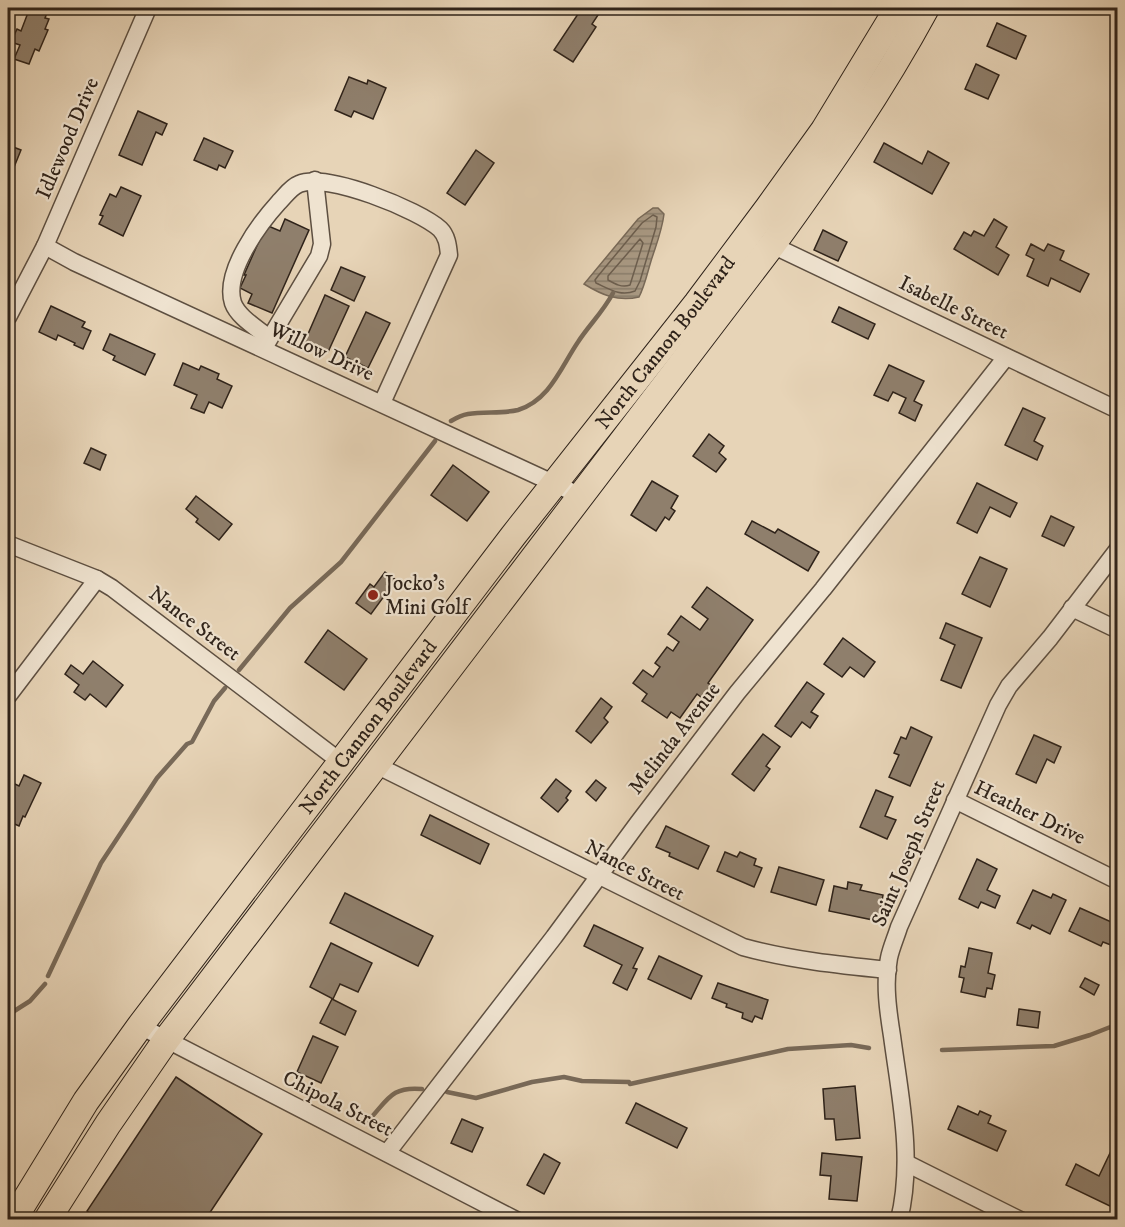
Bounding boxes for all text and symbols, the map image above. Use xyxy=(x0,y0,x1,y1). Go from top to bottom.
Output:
street label: Idlewood Drive xyxy=(31,73,105,203)
street label: North Cannon Boulevard xyxy=(590,251,742,435)
street label: Isabelle Street xyxy=(895,270,1013,346)
street label: Willow Drive xyxy=(264,316,378,387)
place label: Jocko's Mini Golf xyxy=(383,571,472,621)
street label: Nance Street xyxy=(143,581,246,667)
marker: Jocko's Mini Golf xyxy=(366,588,380,602)
street label: North Cannon Boulevard xyxy=(294,635,444,820)
street label: Melinda Avenue xyxy=(623,677,727,800)
street label: Heather Drive xyxy=(970,775,1090,851)
street label: Saint Joseph Street xyxy=(866,776,952,931)
street label: Nance Street xyxy=(580,835,689,907)
street label: Chipola Street xyxy=(278,1065,397,1143)

